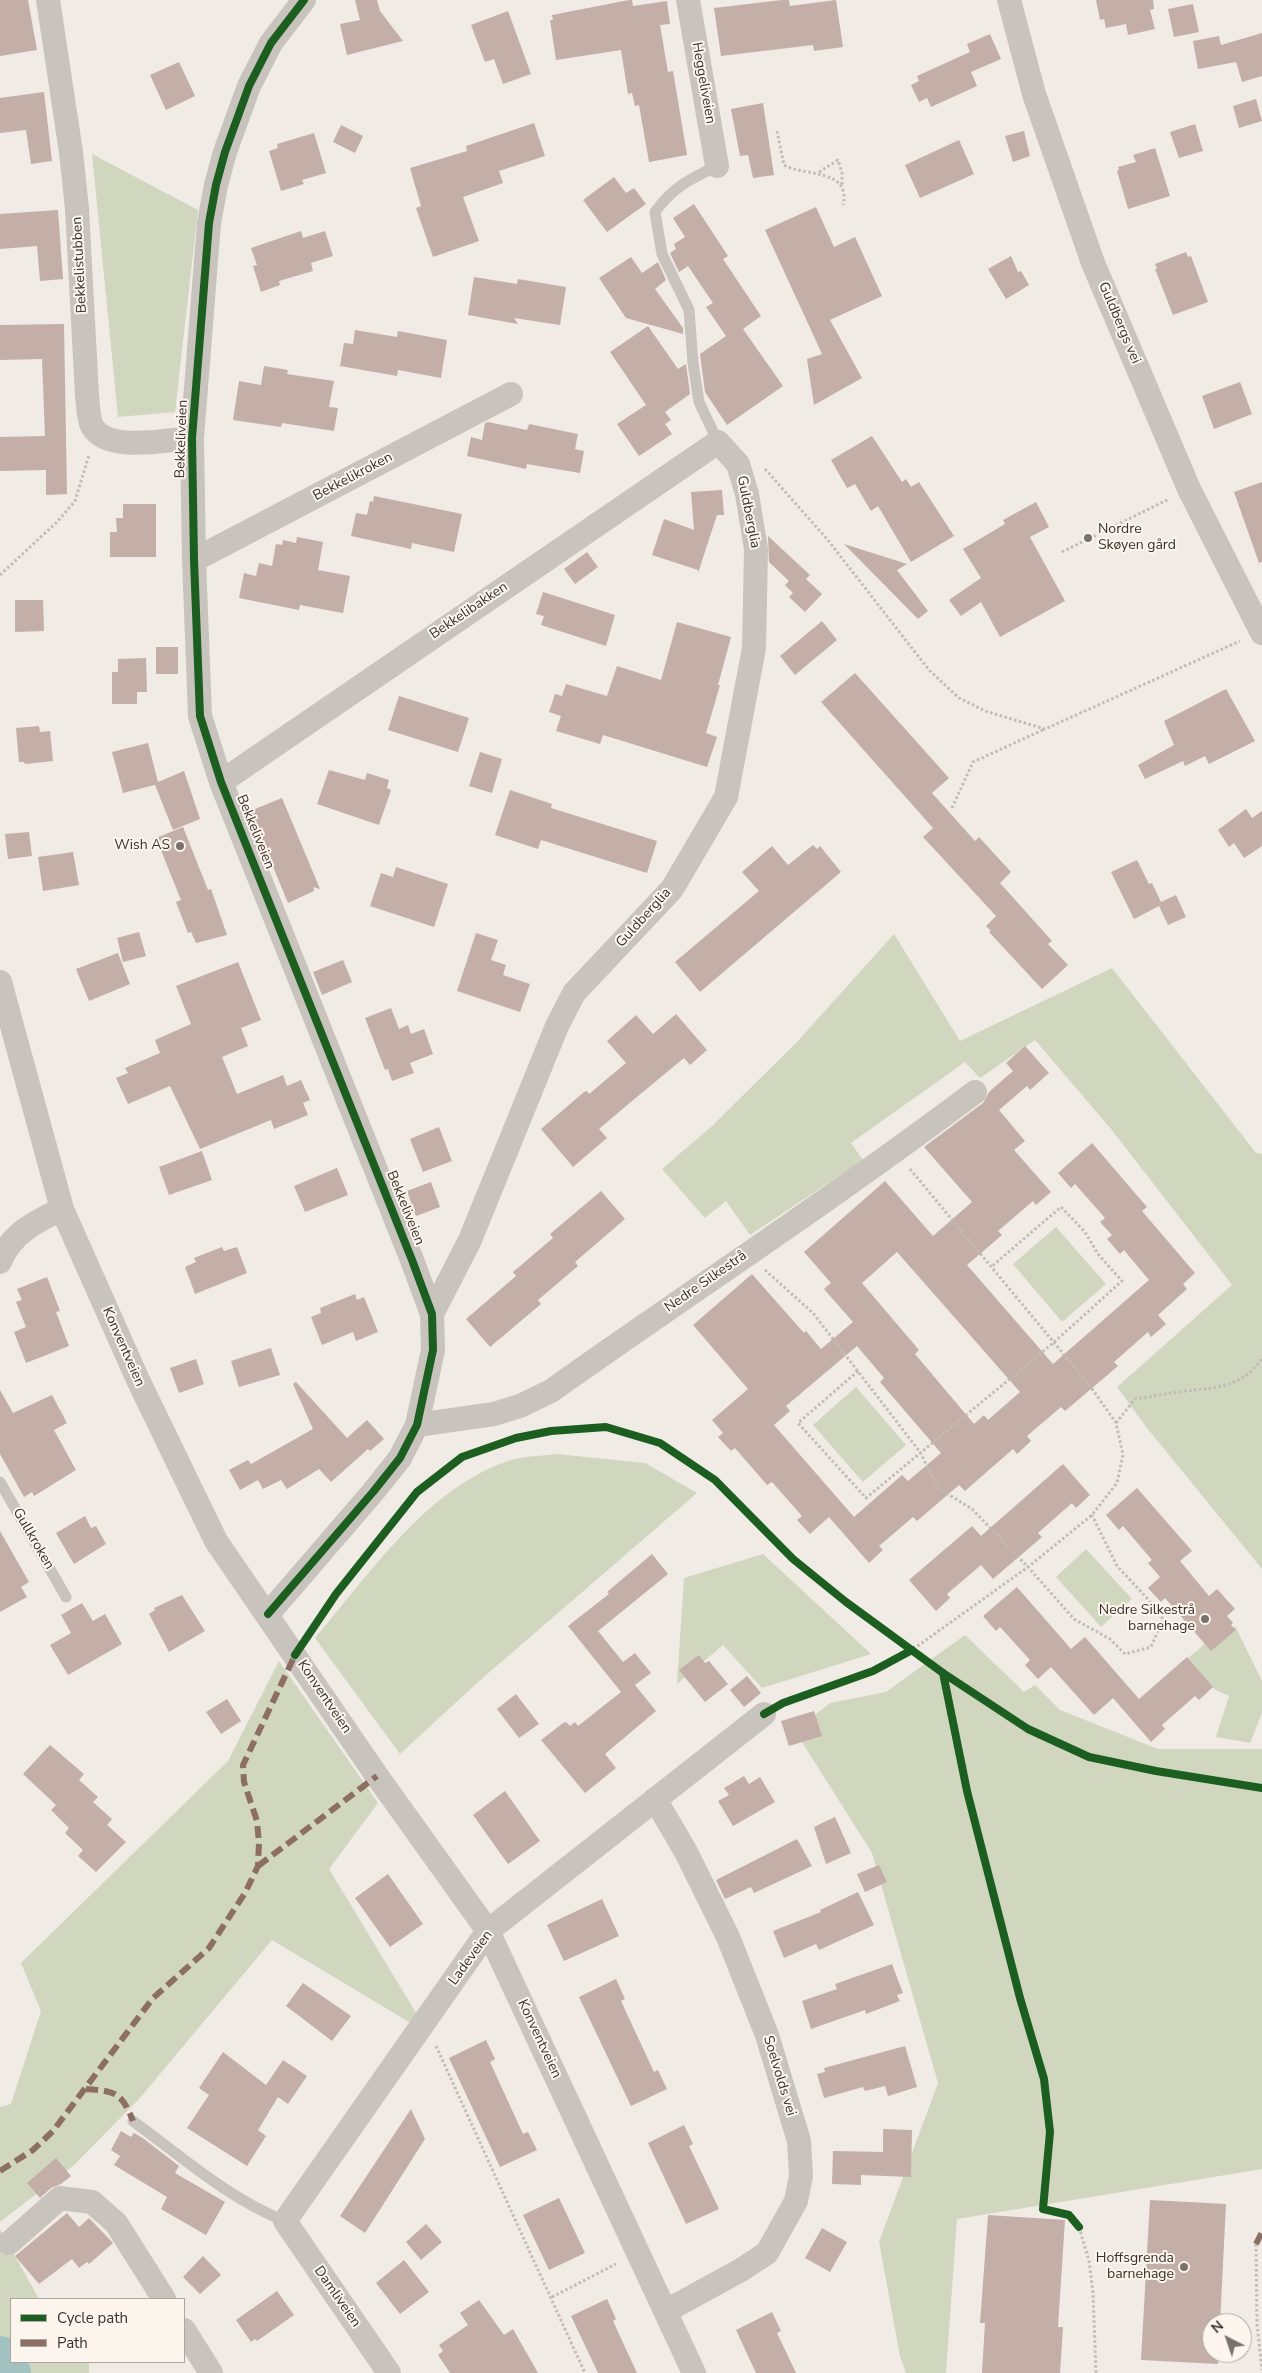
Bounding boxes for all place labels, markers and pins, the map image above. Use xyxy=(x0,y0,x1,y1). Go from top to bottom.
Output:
place label: Nordre Skøyen gård xyxy=(1098,522,1176,554)
marker: Nordre Skøyen gård xyxy=(1082,532,1094,544)
place label: Wish AS xyxy=(114,838,170,854)
marker: Wish AS xyxy=(174,840,186,852)
place label: Nedre Silkestrå barnehage xyxy=(1099,1603,1195,1635)
marker: Nedre Silkestrå barnehage xyxy=(1199,1613,1211,1625)
place label: Hoffsgrenda barnehage xyxy=(1096,2251,1174,2284)
marker: Hoffsgrenda barnehage xyxy=(1178,2261,1190,2273)

